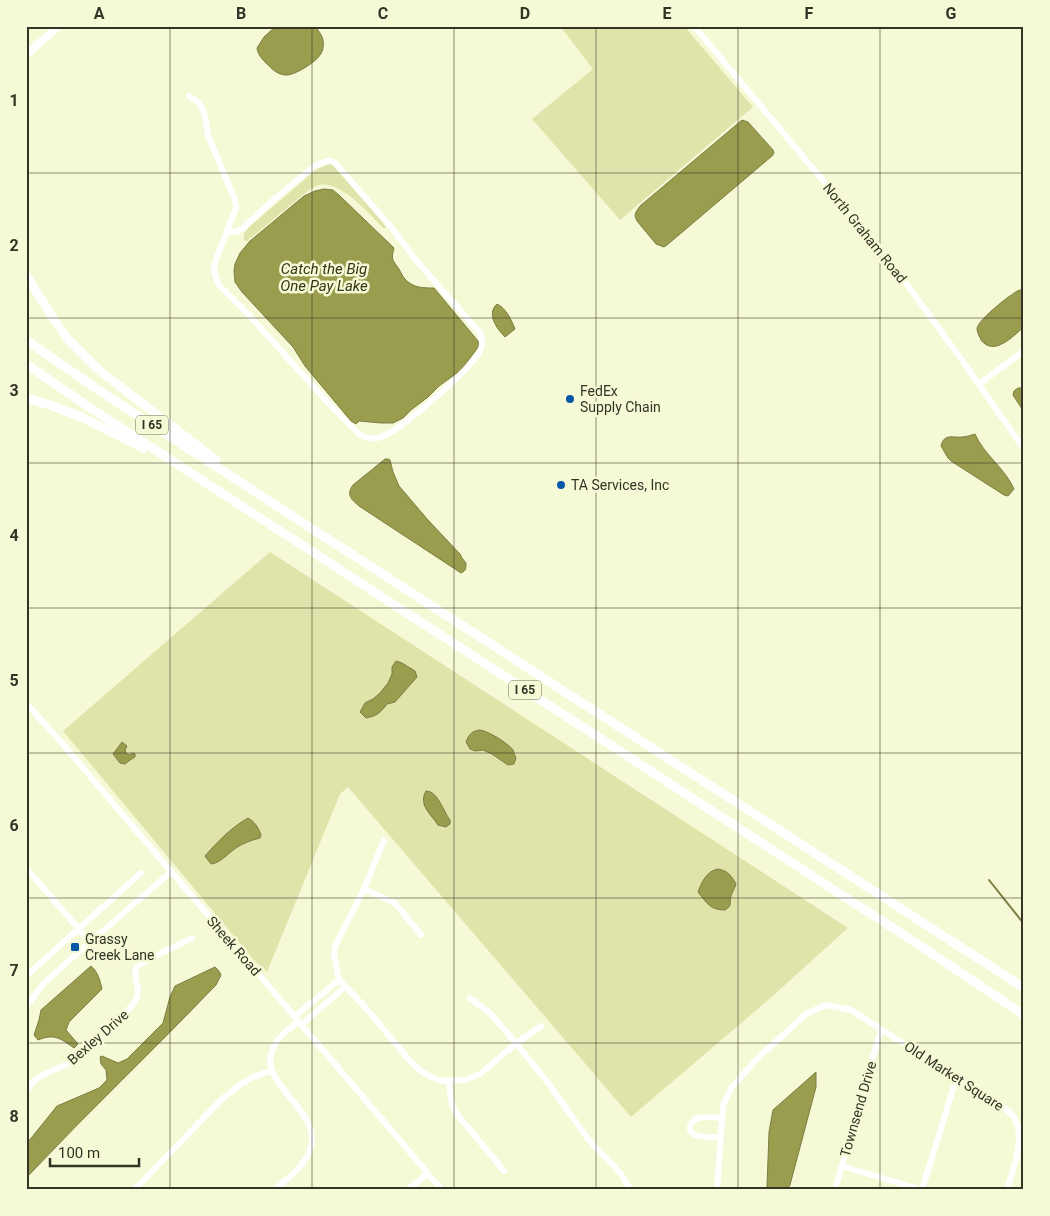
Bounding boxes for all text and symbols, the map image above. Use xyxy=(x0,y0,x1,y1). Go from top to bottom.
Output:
text: A xyxy=(94,4,105,23)
text: B xyxy=(236,4,246,23)
text: C xyxy=(378,4,388,23)
text: D xyxy=(520,4,530,23)
text: E xyxy=(663,4,672,23)
text: F xyxy=(805,4,814,23)
text: G xyxy=(946,4,957,23)
text: 1 xyxy=(9,91,19,110)
street label: North Graham Road xyxy=(820,180,910,286)
text: 2 xyxy=(9,236,19,255)
water label: Catch the Big One Pay Lake xyxy=(280,260,368,295)
text: 3 xyxy=(9,381,19,400)
place label: FedEx Supply Chain xyxy=(580,383,661,415)
marker: FedEx Supply Chain xyxy=(564,393,576,405)
road number: I 65 xyxy=(136,416,168,434)
place label: TA Services, Inc xyxy=(571,477,669,493)
marker: TA Services, Inc xyxy=(555,479,567,491)
text: 4 xyxy=(9,526,19,545)
text: 5 xyxy=(9,671,19,690)
road number: I 65 xyxy=(509,680,541,700)
text: 6 xyxy=(9,816,19,835)
street label: Sheek Road xyxy=(204,913,264,979)
place label: Grassy Creek Lane xyxy=(85,931,154,963)
marker: Grassy Creek Lane xyxy=(69,941,81,953)
text: 7 xyxy=(9,961,19,980)
street label: Bexley Drive xyxy=(64,1006,132,1068)
street label: Old Market Square xyxy=(901,1038,1007,1114)
street label: Townsend Drive xyxy=(837,1059,879,1159)
text: 8 xyxy=(9,1107,19,1126)
scale bar xyxy=(50,1136,139,1168)
text: 100 m xyxy=(58,1144,100,1162)

